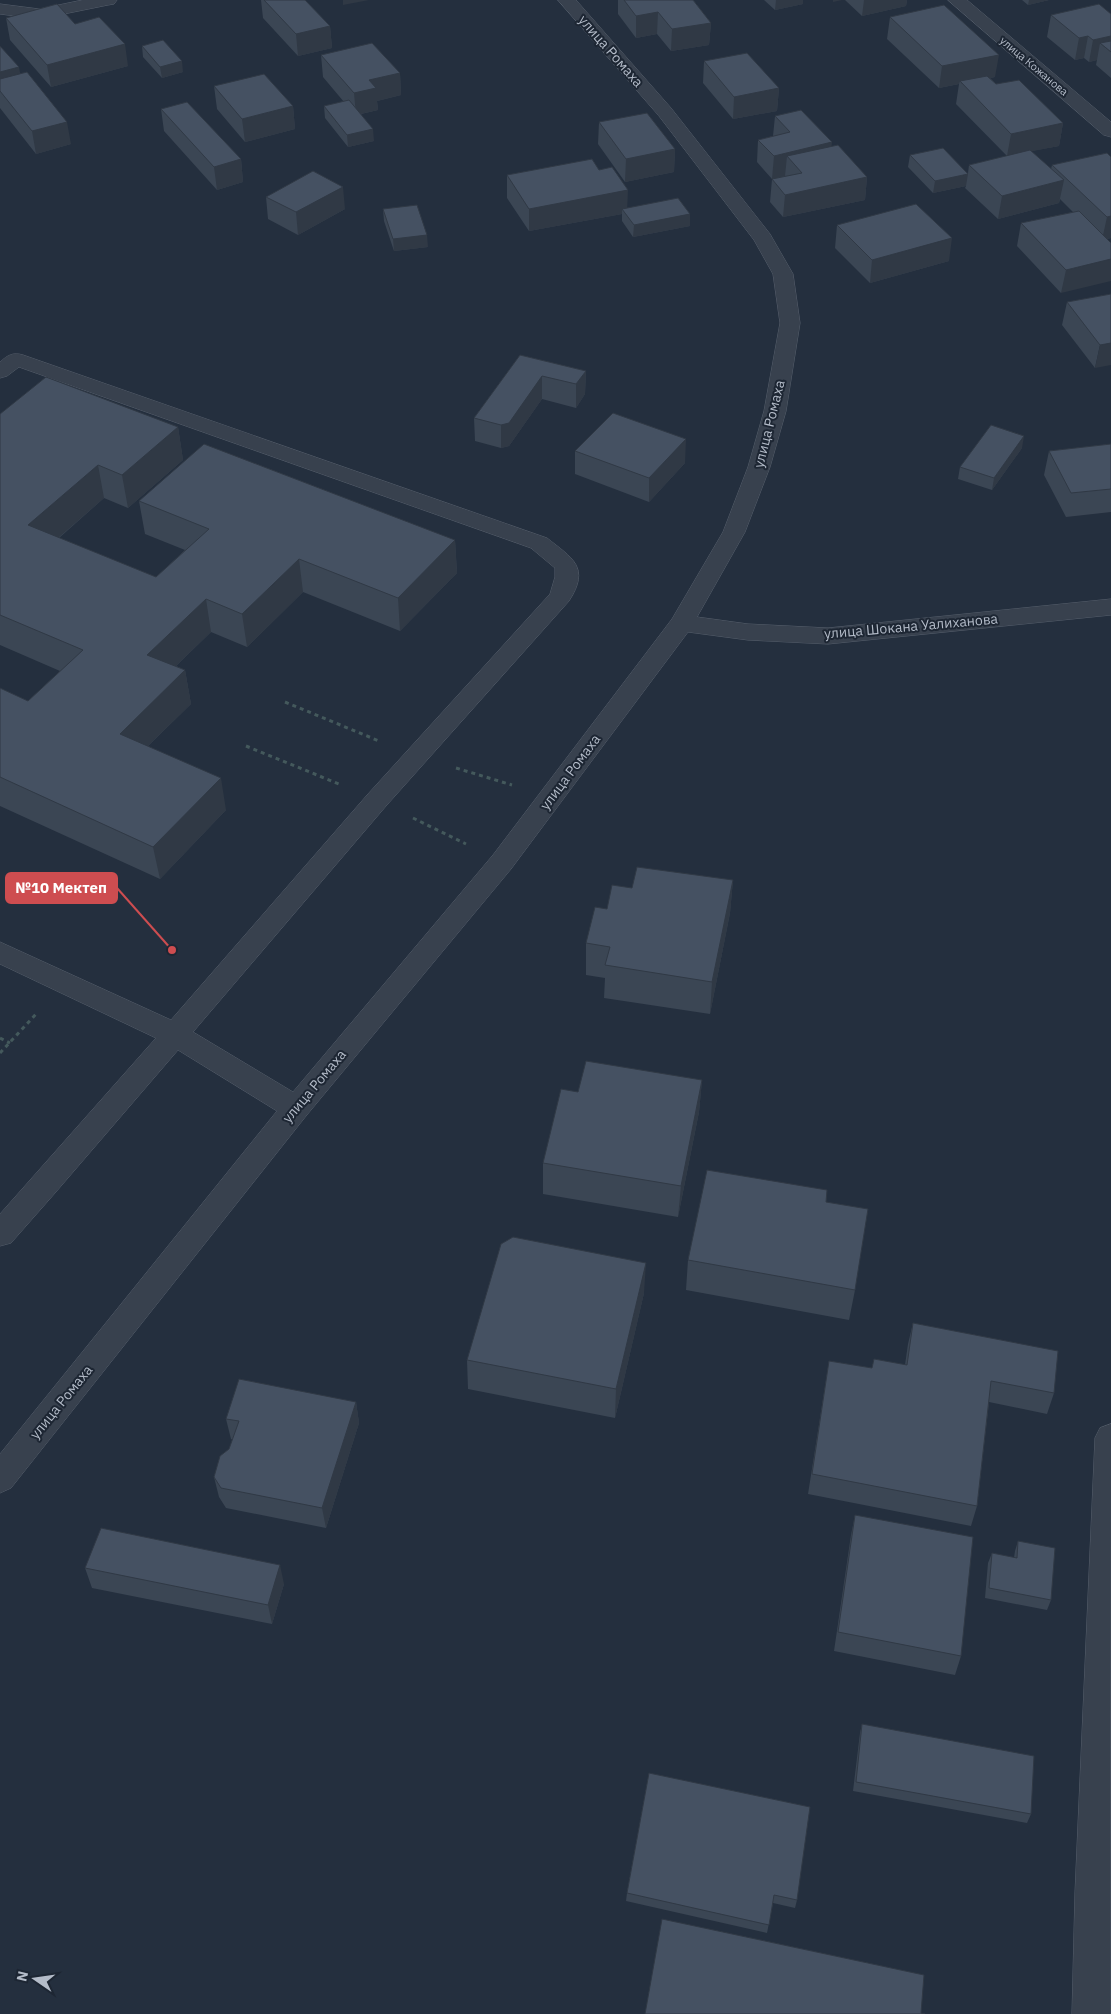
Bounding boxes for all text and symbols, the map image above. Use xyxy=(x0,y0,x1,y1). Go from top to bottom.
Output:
street label: улица Ромаха xyxy=(575,11,648,91)
street label: улица Кожанова xyxy=(997,33,1071,99)
street label: улица Ромаха xyxy=(749,378,789,470)
street label: улица Шокана Уалиханова xyxy=(823,609,999,643)
street label: улица Ромаха xyxy=(536,730,605,813)
callout: №10 Мектеп xyxy=(6,873,117,903)
text: №10 Мектеп xyxy=(15,878,107,897)
street label: улица Ромаха xyxy=(278,1045,350,1126)
street label: улица Ромаха xyxy=(26,1361,97,1443)
north arrow xyxy=(10,1954,60,2004)
text: N xyxy=(12,1969,32,1983)

